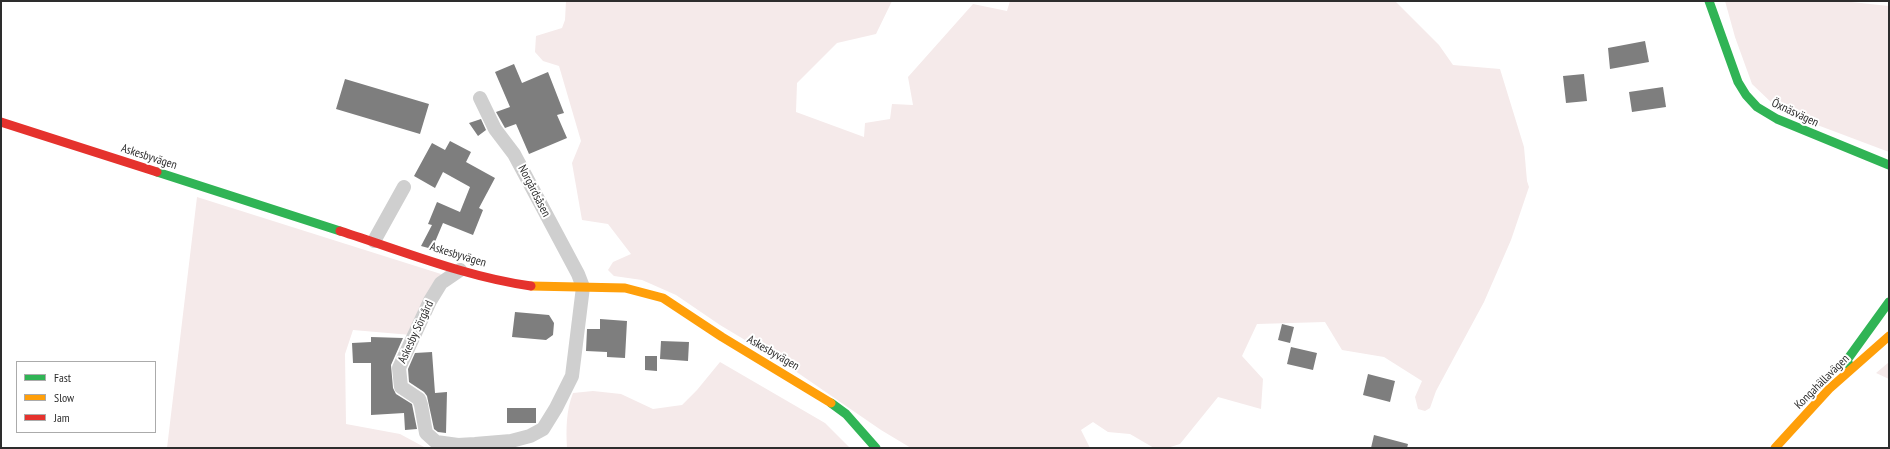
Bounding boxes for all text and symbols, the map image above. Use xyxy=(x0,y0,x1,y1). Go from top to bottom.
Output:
street label: Öxnäsvägen xyxy=(1769,96,1821,130)
street label: Askesbyvägen xyxy=(119,141,179,173)
street label: Norgårdsåsen xyxy=(515,163,553,219)
street label: Askesbyvägen xyxy=(428,240,488,270)
street label: Askesby Sörgård xyxy=(395,298,437,366)
street label: Askesbyvägen xyxy=(744,332,802,374)
street label: Kongahällavägen xyxy=(1792,352,1852,412)
legend xyxy=(16,361,156,433)
text: Fast xyxy=(54,370,71,385)
text: Slow xyxy=(54,390,74,405)
text: Jam xyxy=(54,410,70,425)

